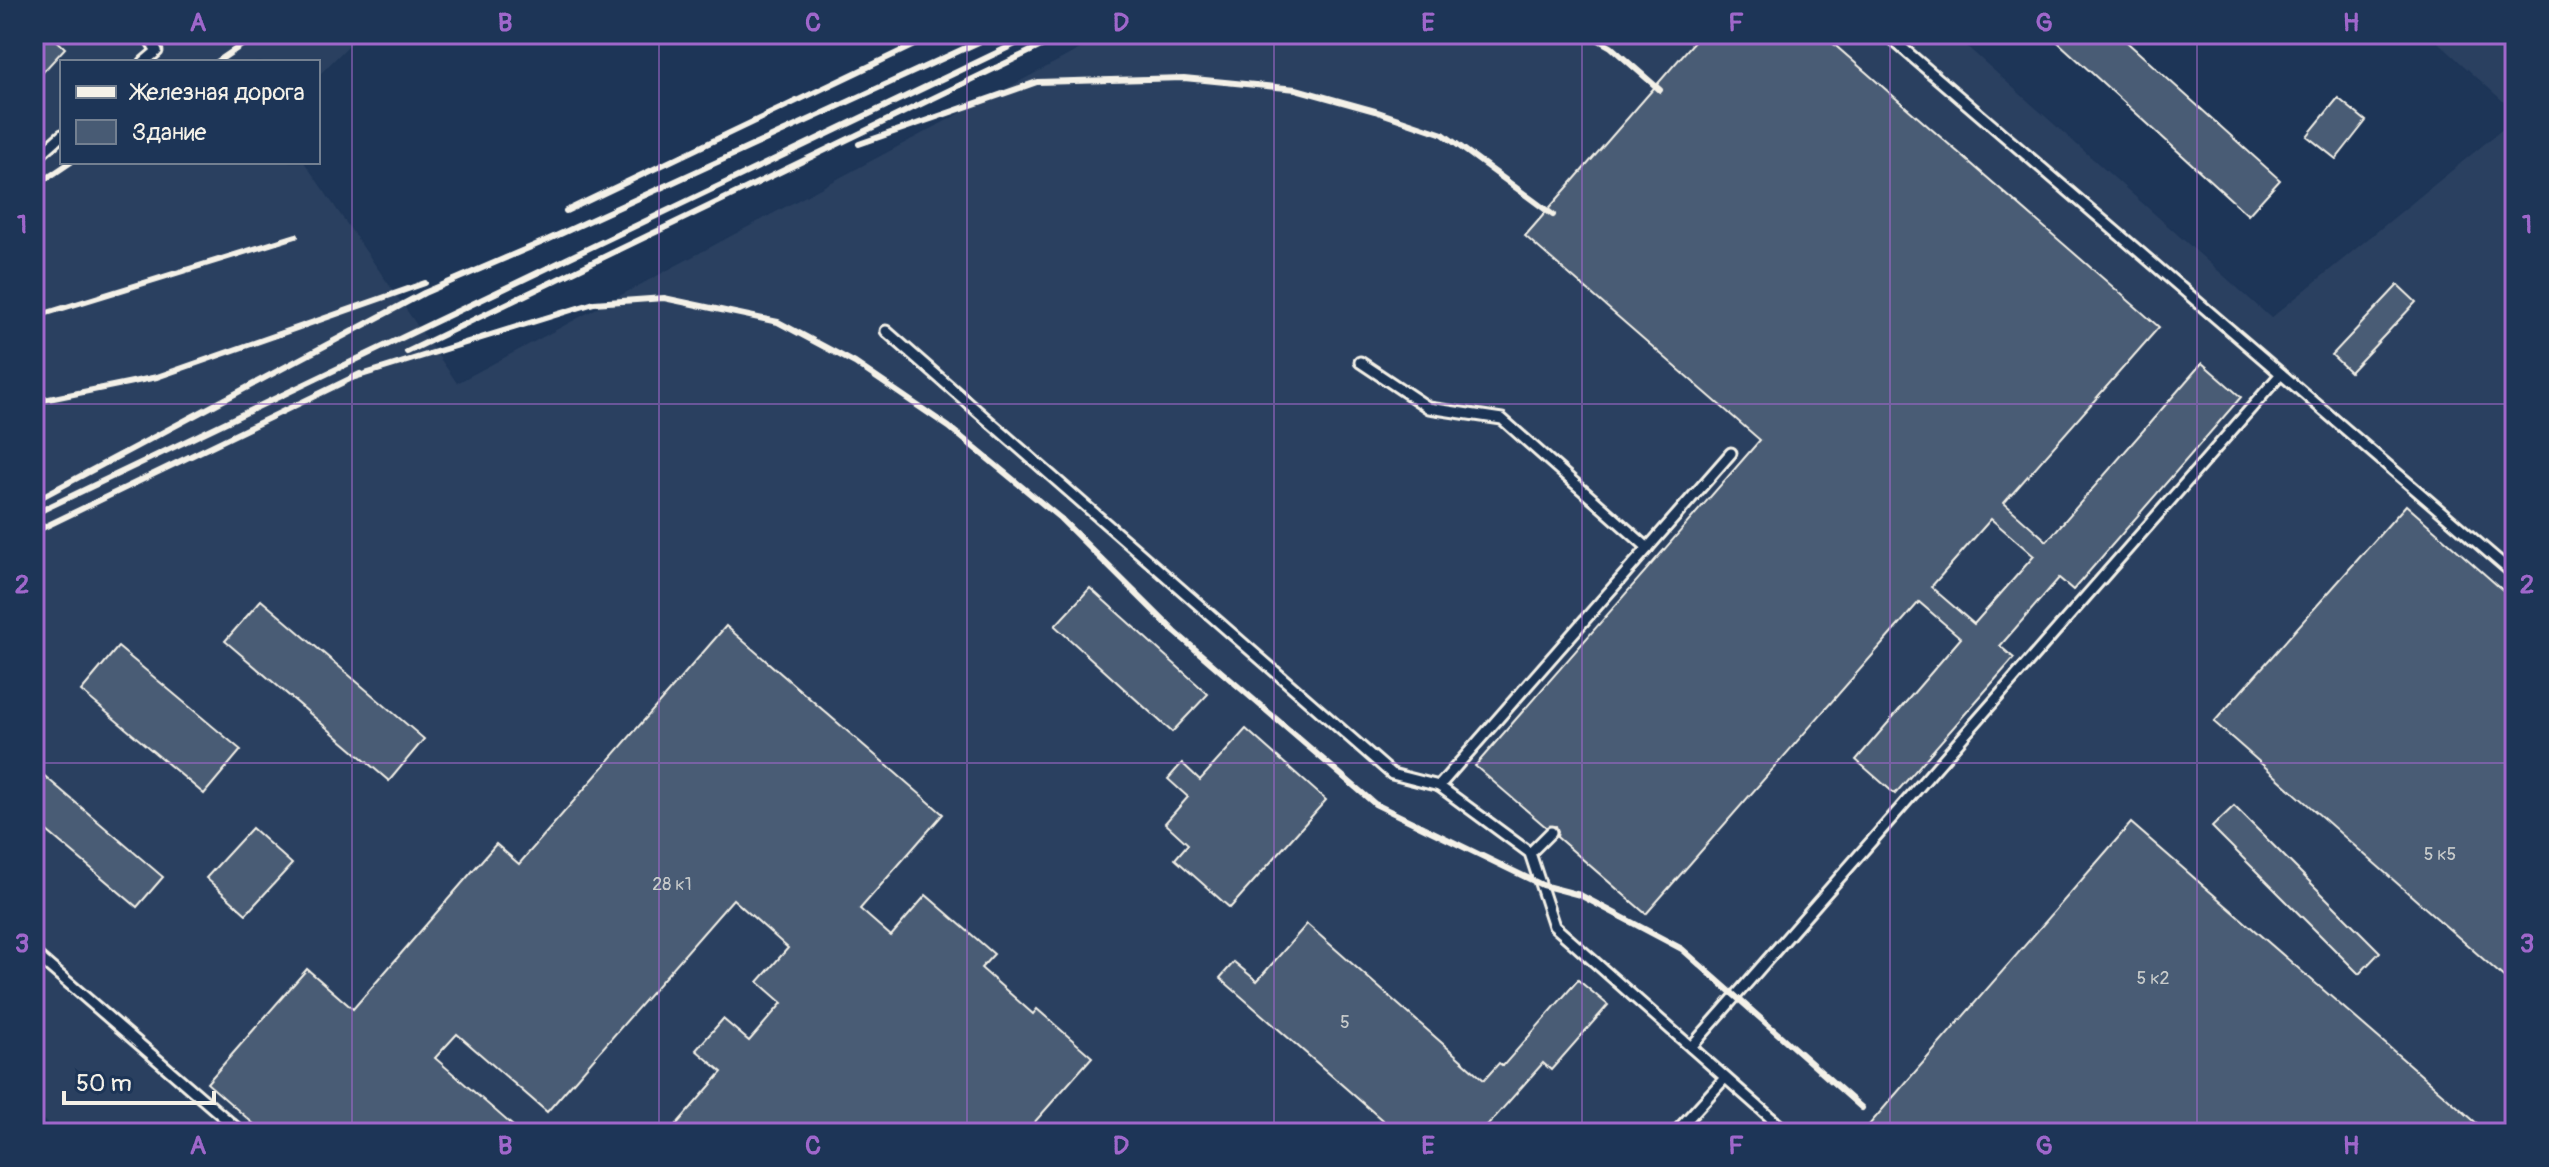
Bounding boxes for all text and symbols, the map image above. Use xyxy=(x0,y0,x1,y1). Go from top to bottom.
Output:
text: A xyxy=(190,7,207,39)
text: B xyxy=(498,7,512,39)
text: C xyxy=(805,7,821,39)
text: D xyxy=(1113,7,1129,39)
text: E xyxy=(1421,7,1435,39)
text: F xyxy=(1728,7,1744,39)
text: G xyxy=(2035,7,2053,39)
text: H xyxy=(2343,7,2359,39)
legend xyxy=(60,60,320,164)
text: Железная дорога xyxy=(128,78,305,107)
text: Здание xyxy=(132,118,207,147)
text: 1 xyxy=(17,209,27,241)
text: 1 xyxy=(2522,209,2532,241)
text: 2 xyxy=(15,569,29,601)
text: 2 xyxy=(2520,569,2534,601)
house number: 5 к5 xyxy=(2424,843,2456,866)
house number: 28 к1 xyxy=(652,873,692,896)
text: 3 xyxy=(15,928,29,960)
text: 3 xyxy=(2520,928,2534,960)
house number: 5 к2 xyxy=(2136,967,2170,990)
house number: 5 xyxy=(1340,1011,1350,1034)
scale bar xyxy=(64,1055,214,1105)
text: 50 m xyxy=(76,1069,132,1098)
text: A xyxy=(190,1130,207,1162)
text: B xyxy=(498,1130,512,1162)
text: C xyxy=(805,1130,821,1162)
text: D xyxy=(1113,1130,1129,1162)
text: E xyxy=(1421,1130,1435,1162)
text: F xyxy=(1728,1130,1744,1162)
text: G xyxy=(2035,1130,2053,1162)
text: H xyxy=(2343,1130,2359,1162)

